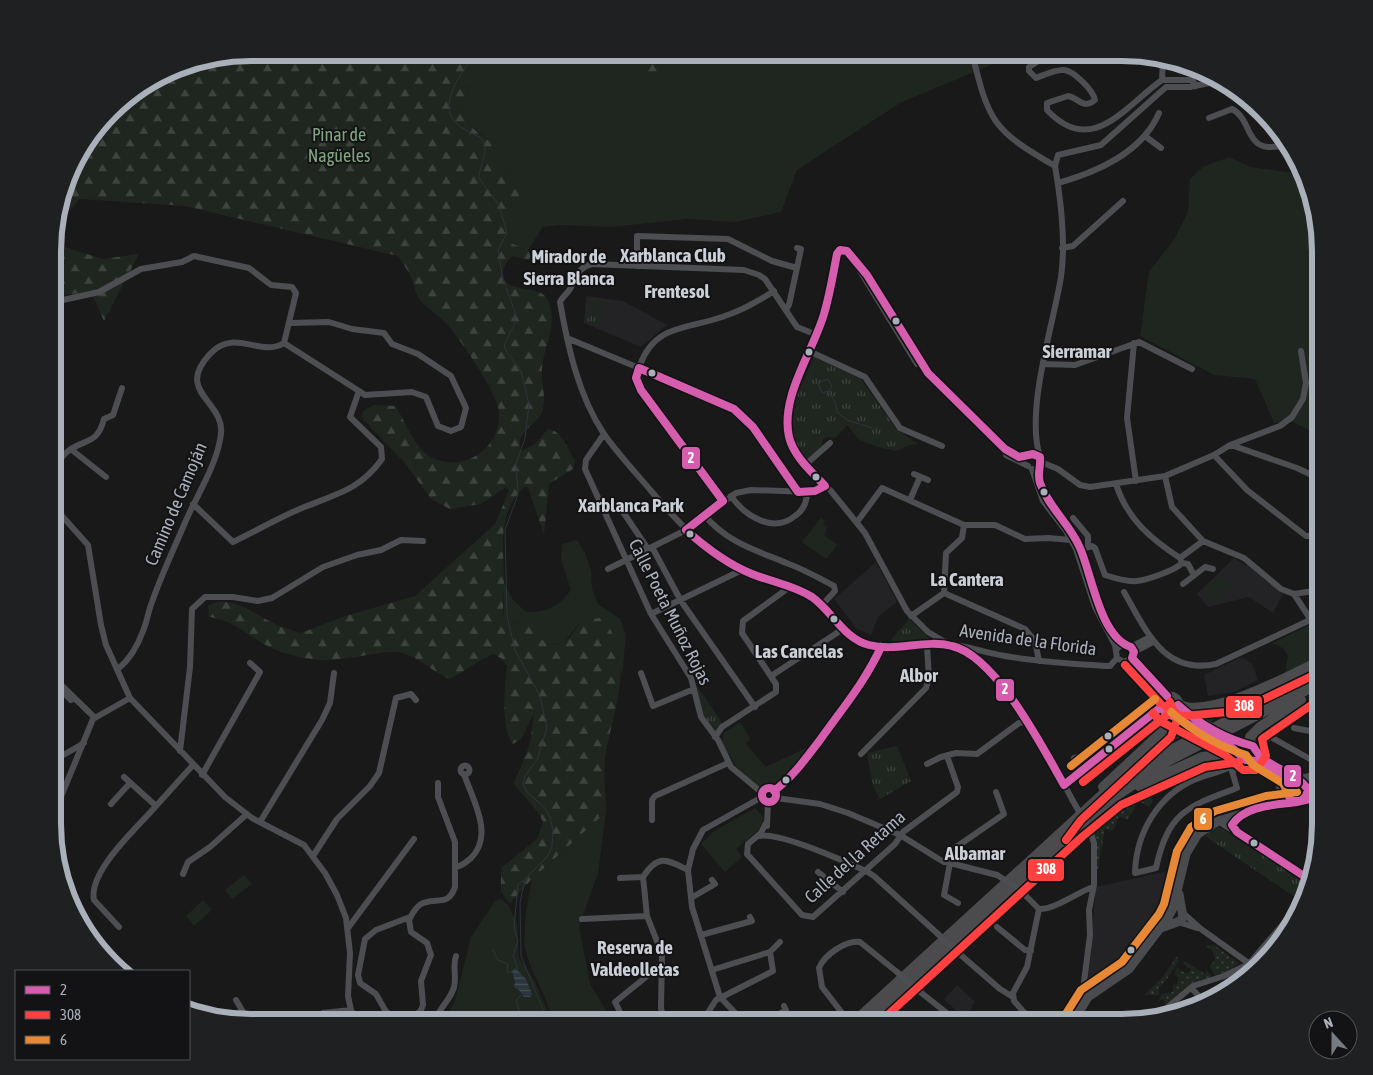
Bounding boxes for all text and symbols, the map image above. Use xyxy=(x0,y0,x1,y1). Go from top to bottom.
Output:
park label: Pinar de Nagüeles xyxy=(308,124,370,166)
district label: Xarblanca Club xyxy=(619,244,726,266)
district label: Mirador de Sierra Blanca xyxy=(523,245,615,289)
district label: Frentesol xyxy=(644,280,711,302)
unlabelled marker xyxy=(891,316,901,326)
district label: Sierramar xyxy=(1043,340,1112,362)
unlabelled marker xyxy=(804,347,814,357)
unlabelled marker xyxy=(647,368,657,378)
street label: Camino de Camoján xyxy=(140,439,211,568)
line badge: 2 xyxy=(681,446,701,470)
text: 2 xyxy=(688,450,695,466)
unlabelled marker xyxy=(811,472,821,482)
unlabelled marker xyxy=(1039,487,1049,497)
district label: Xarblanca Park xyxy=(577,494,684,516)
unlabelled marker xyxy=(685,529,695,539)
street label: Calle Poeta Muñoz Rojas xyxy=(625,535,716,688)
district label: La Cantera xyxy=(930,568,1004,590)
unlabelled marker xyxy=(829,614,839,624)
street label: Avenida de la Florida xyxy=(958,620,1098,659)
district label: Las Cancelas xyxy=(755,640,843,662)
district label: Albor xyxy=(899,664,938,686)
line badge: 2 xyxy=(995,678,1015,702)
text: 2 xyxy=(1002,681,1009,697)
line badge: 308 xyxy=(1225,695,1263,719)
text: 308 xyxy=(1234,698,1254,714)
unlabelled marker xyxy=(1103,731,1113,741)
unlabelled marker xyxy=(1104,744,1114,754)
line badge: 2 xyxy=(1283,764,1302,788)
text: 2 xyxy=(1290,768,1297,784)
unlabelled marker xyxy=(781,775,791,785)
street label: Calle del la Retama xyxy=(800,806,909,907)
line badge: 6 xyxy=(1193,807,1213,831)
text: 6 xyxy=(1200,811,1207,827)
unlabelled marker xyxy=(1249,838,1259,848)
district label: Albamar xyxy=(944,842,1006,864)
line badge: 308 xyxy=(1027,858,1065,882)
text: 308 xyxy=(1036,861,1056,877)
district label: Reserva de Valdeolletas xyxy=(590,936,679,980)
unlabelled marker xyxy=(1126,945,1136,955)
legend xyxy=(15,970,190,1060)
text: 2 xyxy=(60,981,67,998)
text: 308 xyxy=(60,1006,81,1023)
north arrow xyxy=(1308,1010,1358,1060)
text: N xyxy=(1322,1014,1335,1032)
text: 6 xyxy=(60,1031,67,1048)

